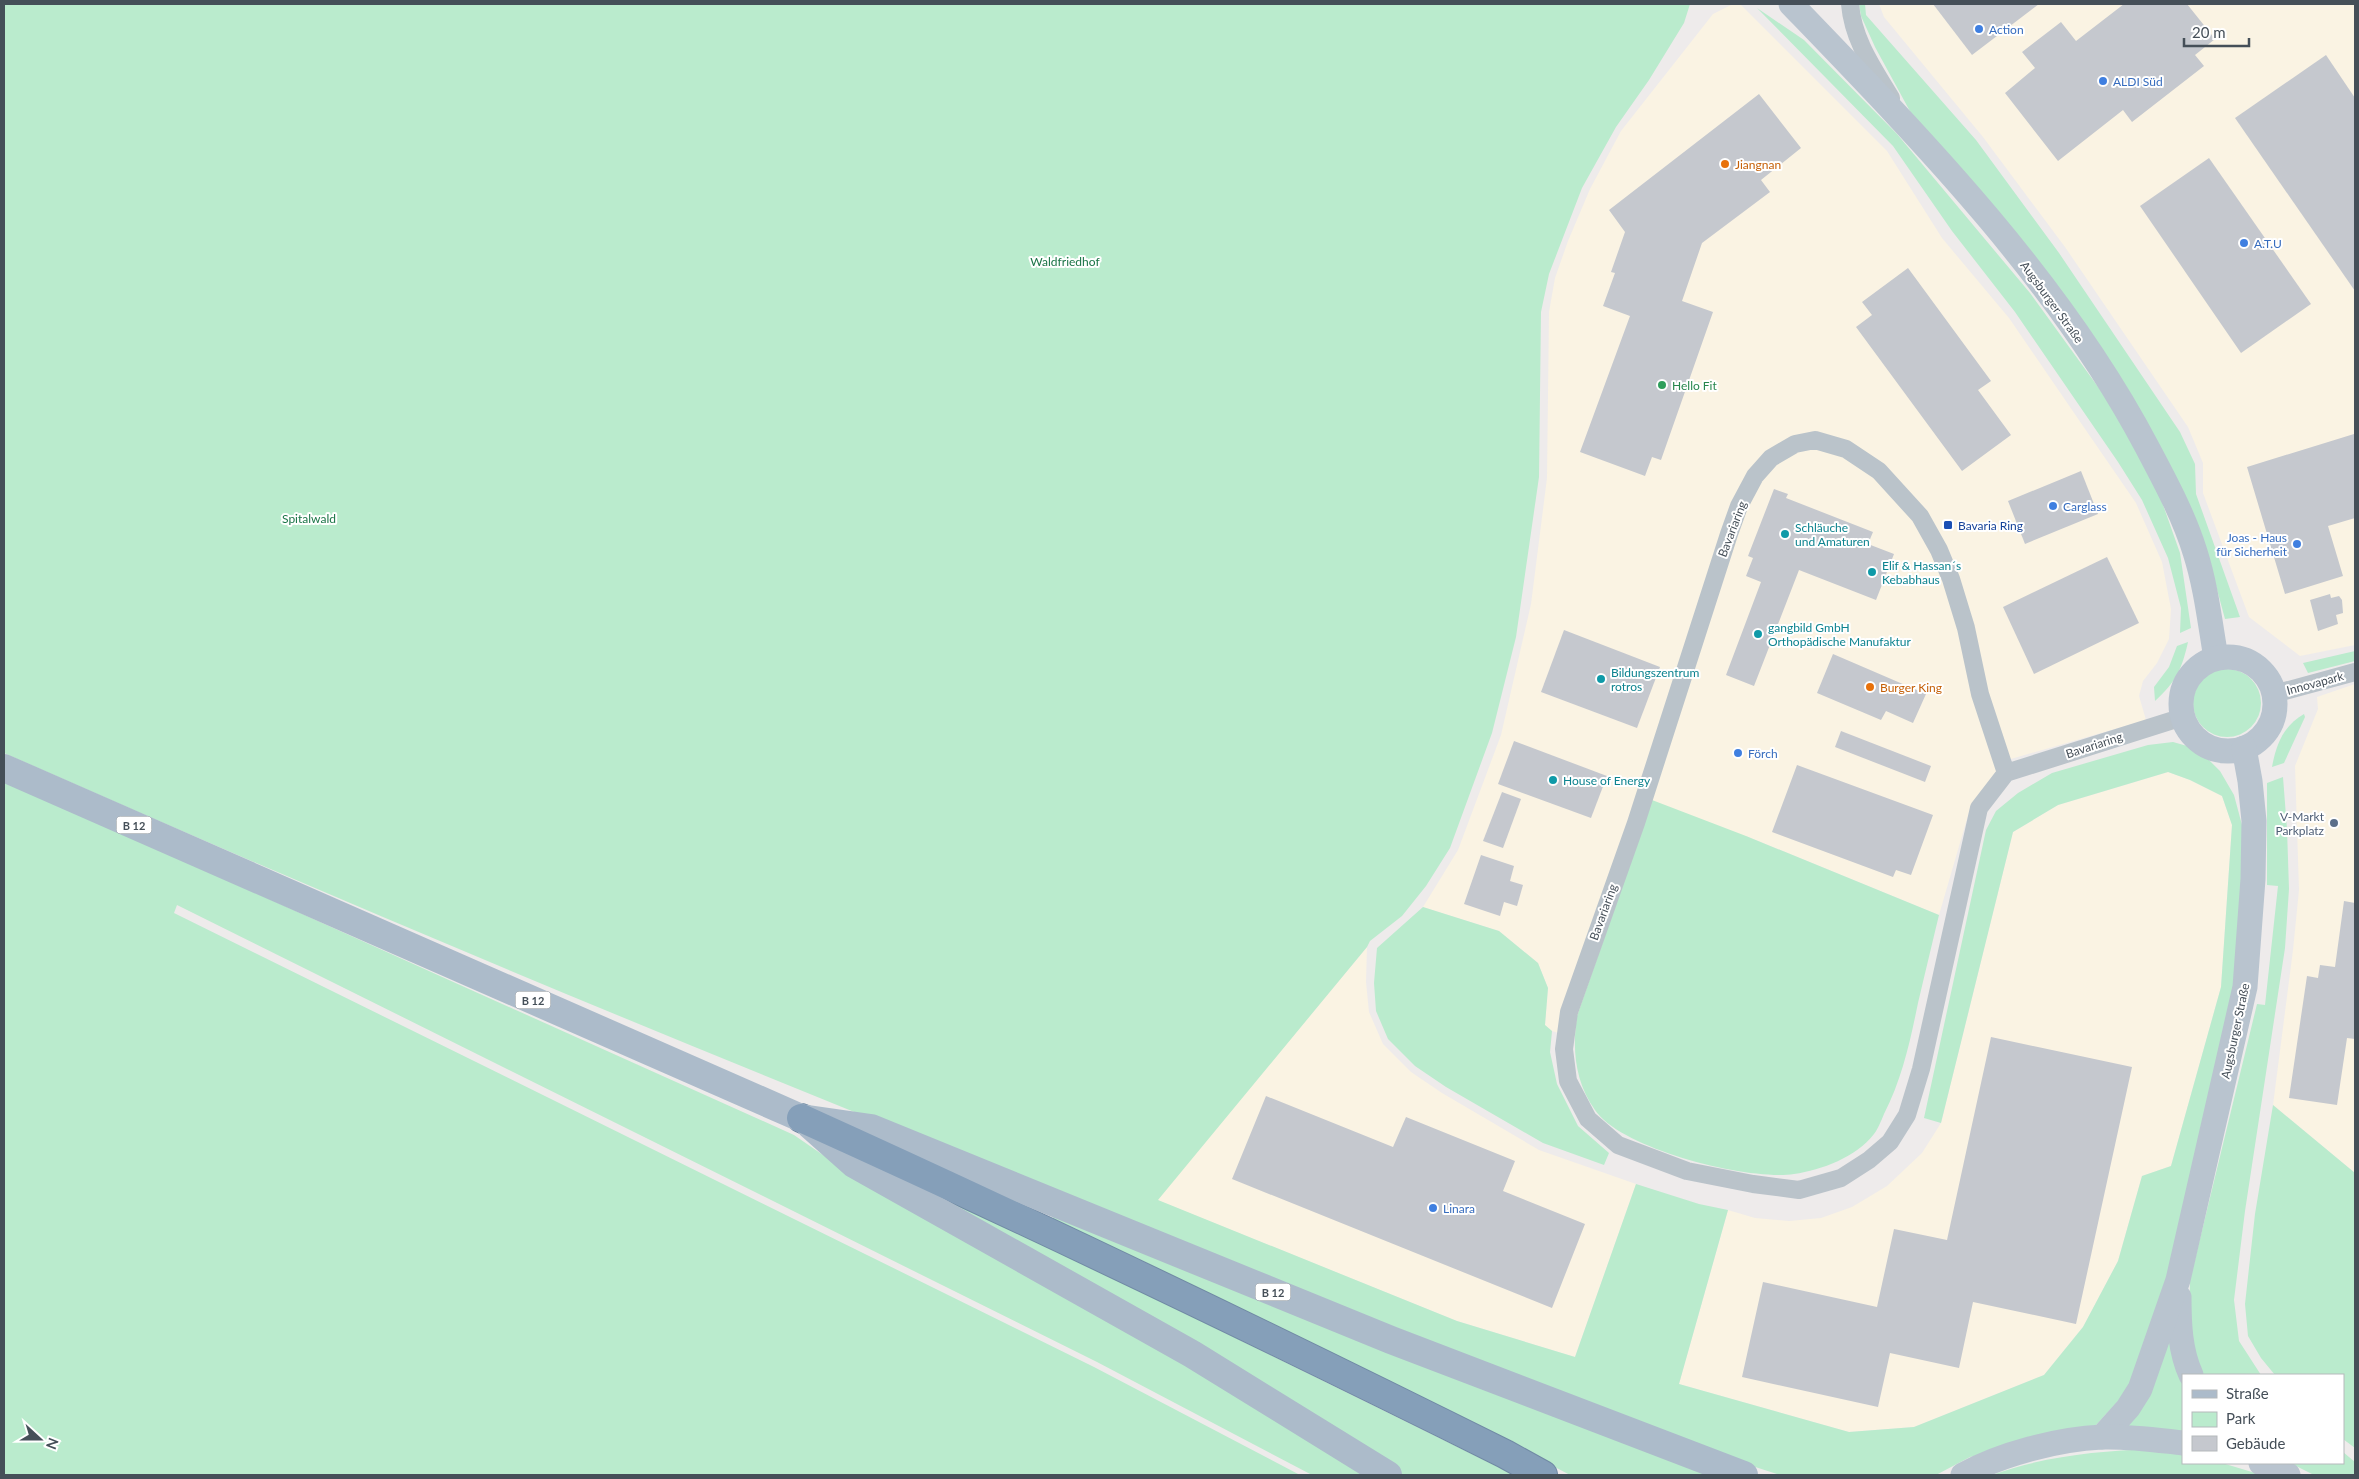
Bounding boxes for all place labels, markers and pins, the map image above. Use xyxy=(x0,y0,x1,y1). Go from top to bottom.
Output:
place label: Action xyxy=(1989,22,2024,37)
marker: Action xyxy=(1973,23,1985,35)
place label: ALDI Süd xyxy=(2113,74,2163,89)
marker: ALDI Süd xyxy=(2097,75,2109,87)
place label: Jiangnan xyxy=(1735,157,1781,172)
marker: Jiangnan xyxy=(1719,158,1731,170)
place label: A.T.U xyxy=(2254,236,2282,251)
marker: A.T.U xyxy=(2238,237,2250,249)
place label: Hello Fit xyxy=(1672,378,1717,393)
marker: Hello Fit xyxy=(1656,379,1668,391)
place label: Carglass xyxy=(2063,499,2107,514)
marker: Carglass xyxy=(2047,500,2059,512)
place label: Bavaria Ring xyxy=(1958,518,2023,533)
marker: Bavaria Ring xyxy=(1942,519,1954,531)
place label: Schläuche und Amaturen xyxy=(1795,520,1870,549)
marker: Schläuche und Amaturen xyxy=(1779,528,1791,540)
place label: Joas - Haus für Sicherheit xyxy=(2216,530,2288,559)
marker: Joas - Haus für Sicherheit xyxy=(2291,538,2303,550)
place label: Elif & Hassan´s Kebabhaus xyxy=(1882,558,1961,587)
marker: Elif & Hassan´s Kebabhaus xyxy=(1866,566,1878,578)
place label: gangbild GmbH Orthopädische Manufaktur xyxy=(1768,620,1912,649)
marker: gangbild GmbH Orthopädische Manufaktur xyxy=(1752,628,1764,640)
place label: Bildungszentrum rotros xyxy=(1611,665,1700,694)
marker: Bildungszentrum rotros xyxy=(1595,673,1607,685)
place label: Burger King xyxy=(1880,680,1942,695)
marker: Burger King xyxy=(1864,681,1876,693)
place label: Förch xyxy=(1748,746,1778,761)
marker: Förch xyxy=(1732,747,1744,759)
place label: House of Energy xyxy=(1563,773,1651,788)
marker: House of Energy xyxy=(1547,774,1559,786)
place label: V-Markt Parkplatz xyxy=(2275,809,2325,838)
marker: V-Markt Parkplatz xyxy=(2328,817,2340,829)
place label: Linara xyxy=(1443,1201,1475,1216)
marker: Linara xyxy=(1427,1202,1439,1214)

